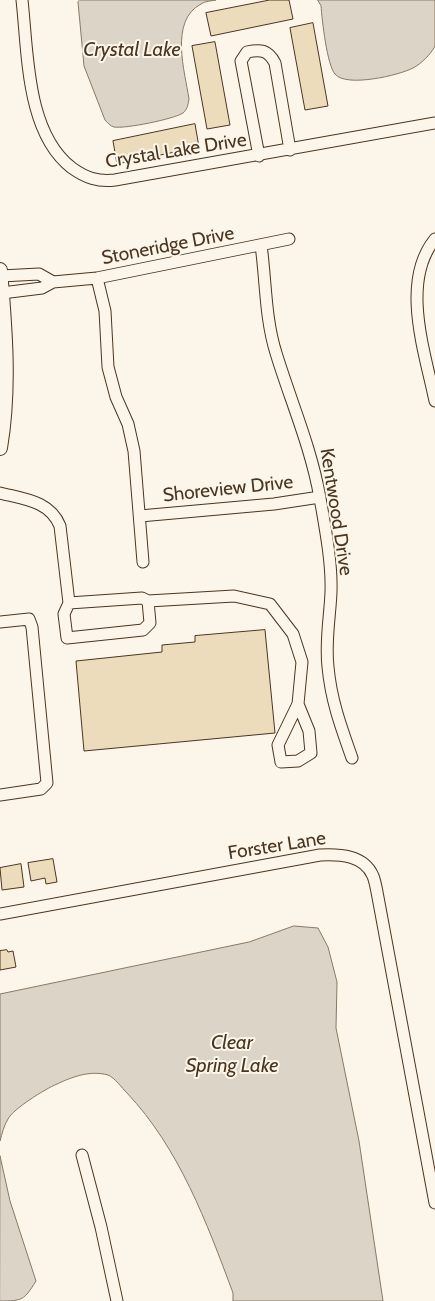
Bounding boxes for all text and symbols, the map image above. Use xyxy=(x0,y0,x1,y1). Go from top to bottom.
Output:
water label: Crystal Lake xyxy=(83,38,181,62)
street label: Crystal Lake Drive xyxy=(104,129,248,173)
street label: Stoneridge Drive xyxy=(100,222,236,270)
street label: Kentwood Drive xyxy=(315,447,357,577)
street label: Shoreview Drive xyxy=(162,471,294,507)
street label: Forster Lane xyxy=(226,827,328,865)
water label: Clear Spring Lake xyxy=(186,1031,278,1078)

